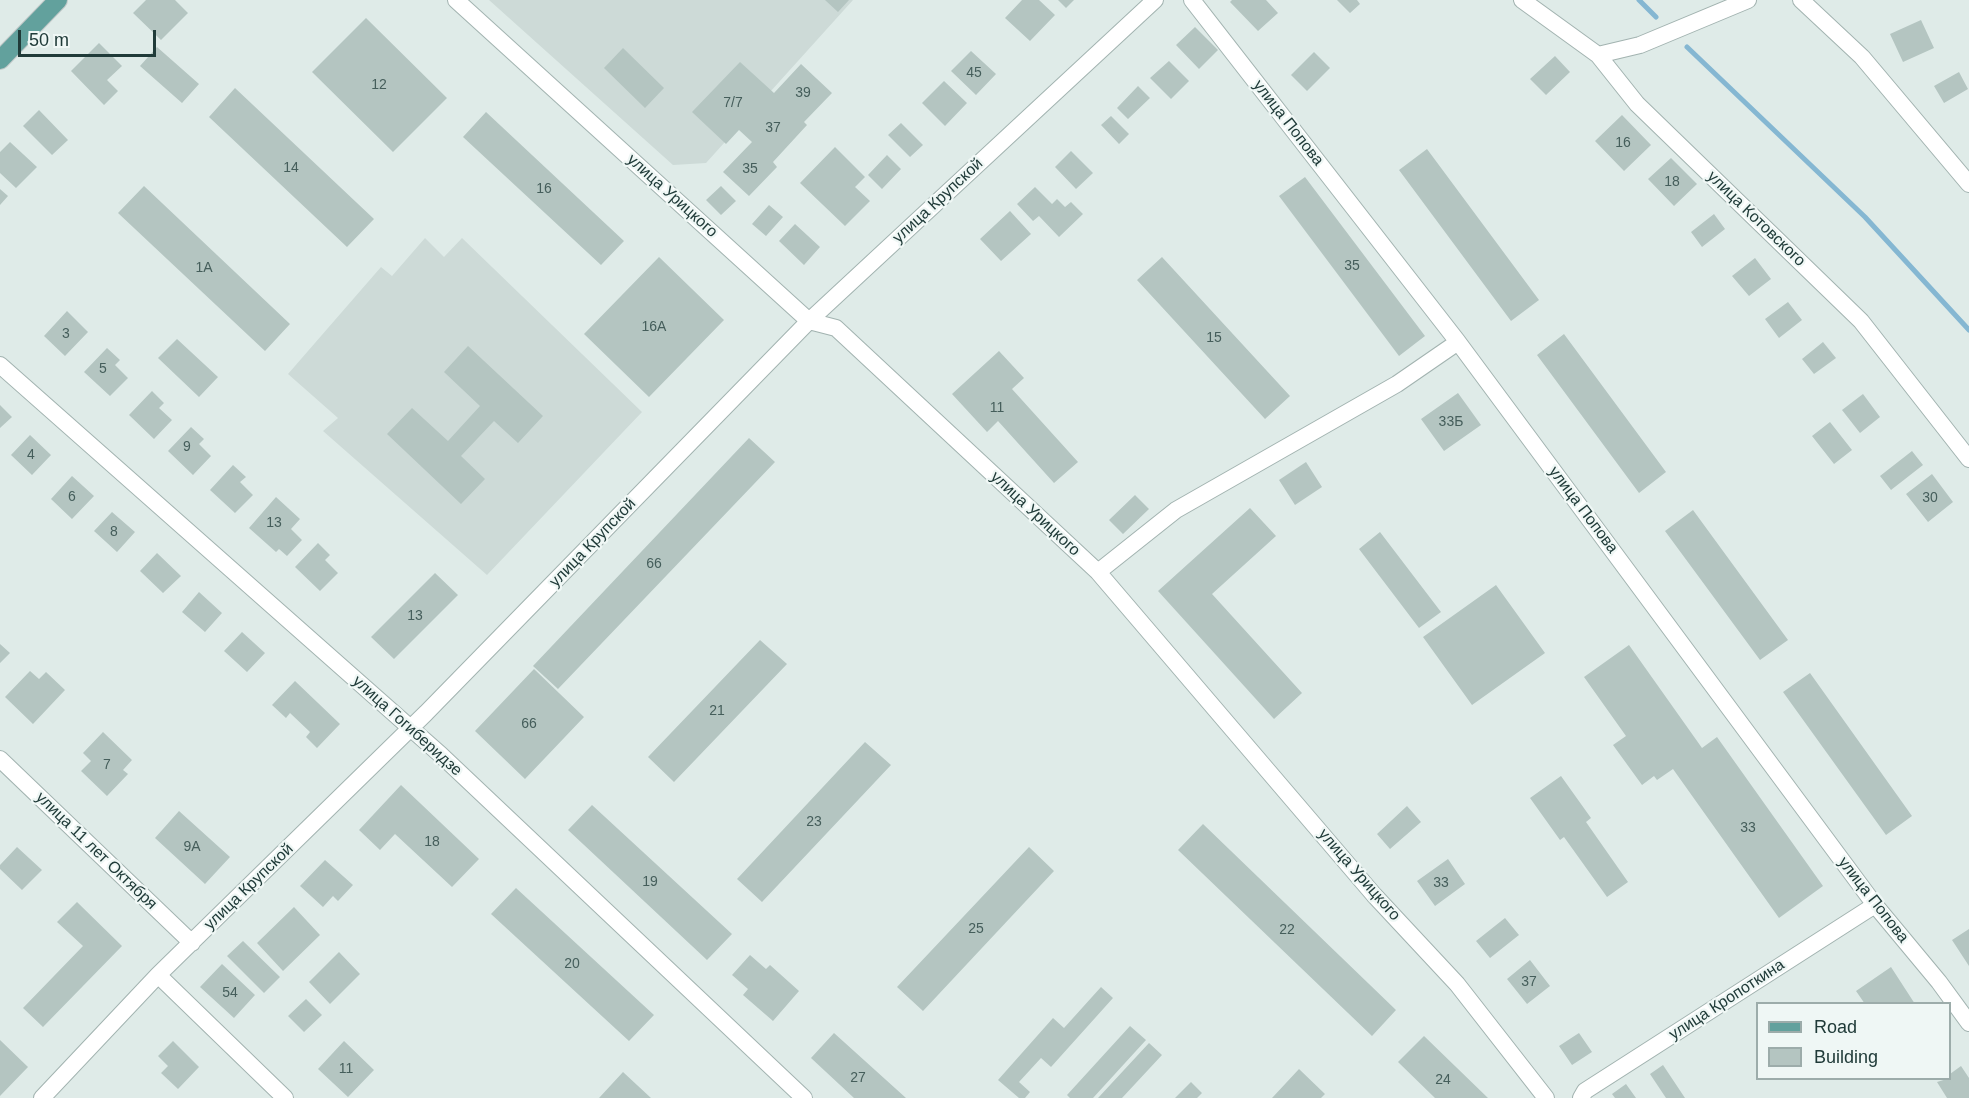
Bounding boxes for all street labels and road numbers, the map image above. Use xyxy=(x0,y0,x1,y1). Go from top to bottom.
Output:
street label: улица Попова xyxy=(1249,76,1327,170)
street label: улица Урицкого xyxy=(623,150,721,242)
street label: улица Крупской xyxy=(889,154,987,248)
street label: улица Котовского xyxy=(1703,167,1809,271)
street label: улица Попова xyxy=(1544,463,1622,557)
street label: улица Урицкого xyxy=(986,468,1084,560)
street label: улица Крупской xyxy=(546,495,640,591)
street label: улица Гогиберидзе xyxy=(348,672,466,780)
street label: улица 11 лет Октября xyxy=(31,788,161,914)
street label: улица Урицкого xyxy=(1314,825,1404,925)
street label: улица Крупской xyxy=(201,840,297,934)
street label: улица Попова xyxy=(1834,853,1912,947)
street label: улица Кропоткина xyxy=(1666,956,1788,1044)

